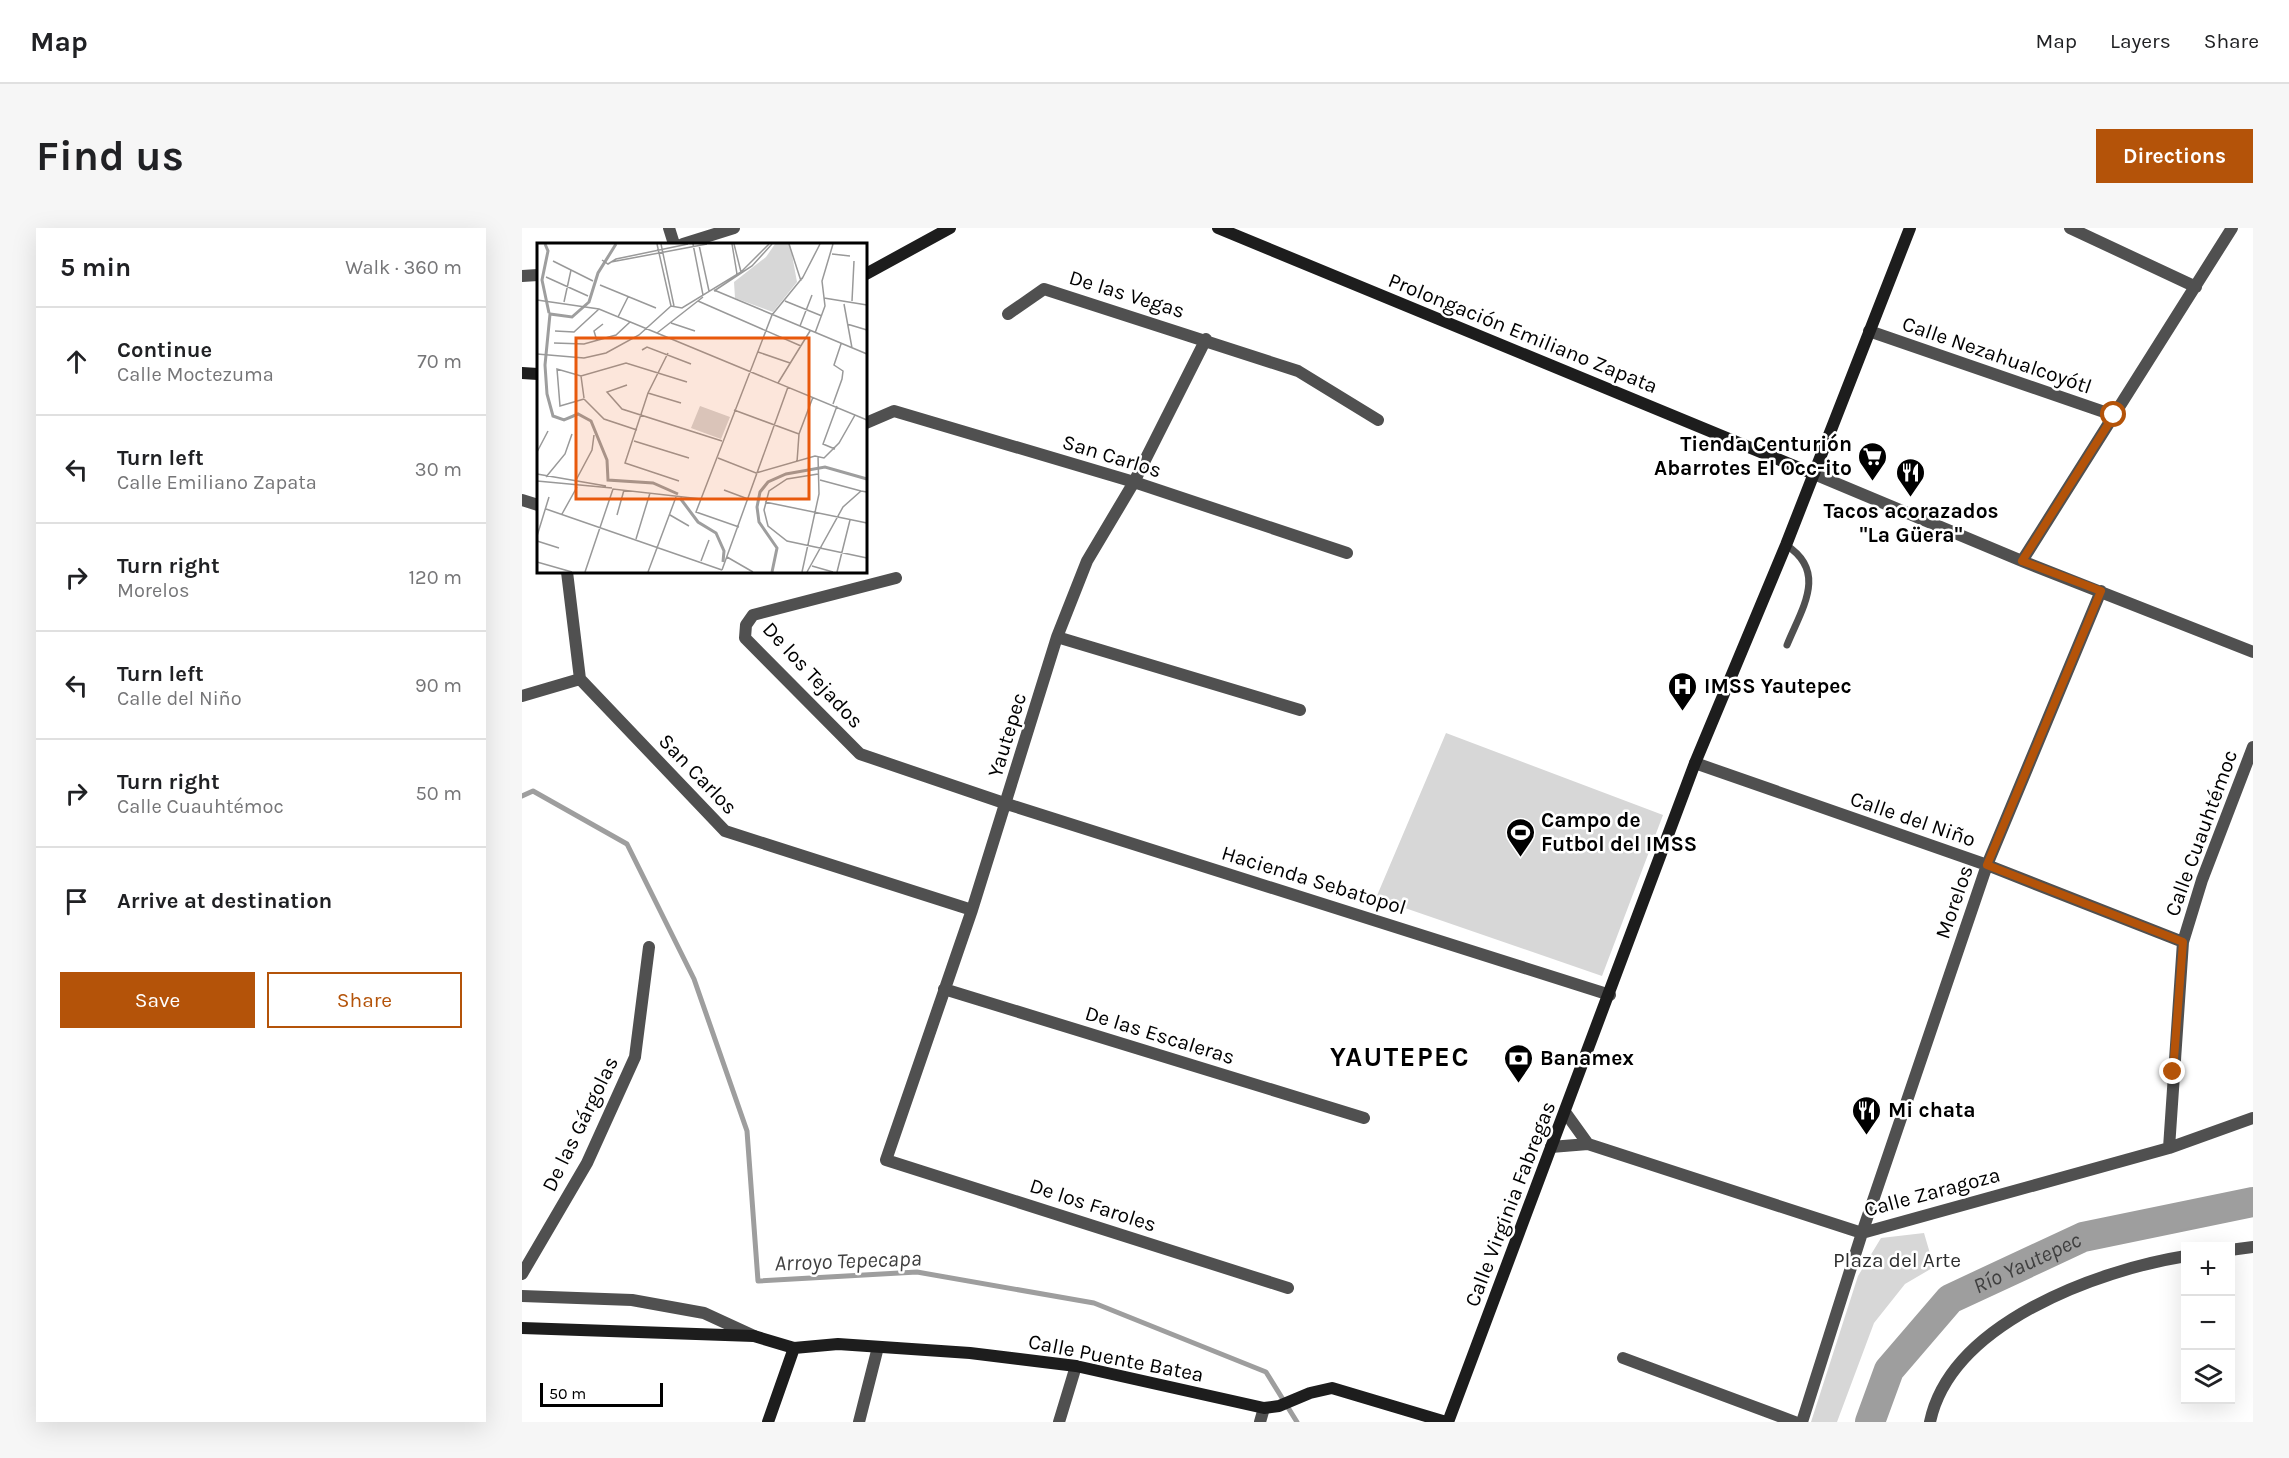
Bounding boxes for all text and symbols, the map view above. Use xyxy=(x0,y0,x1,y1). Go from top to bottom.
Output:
text: Map xyxy=(30,25,88,58)
text: Map xyxy=(2035,29,2077,53)
text: Layers xyxy=(2110,29,2171,53)
text: Share xyxy=(2204,29,2259,53)
button: Directions xyxy=(2096,129,2253,183)
text: Find us xyxy=(36,131,184,181)
inset map xyxy=(537,243,867,573)
text: 5 min xyxy=(60,252,131,283)
text: Walk · 360 m xyxy=(345,256,462,279)
street label: De las Vegas xyxy=(1066,265,1188,323)
street label: Prolongación Emiliano Zapata xyxy=(1385,268,1661,398)
street label: Calle Nezahualcoyótl xyxy=(1899,311,2095,399)
text: Continue xyxy=(117,337,212,363)
icon: ahead xyxy=(60,345,93,378)
text: 70 m xyxy=(417,350,462,373)
text: Calle Moctezuma xyxy=(117,363,274,386)
route start xyxy=(2100,401,2126,427)
street label: San Carlos xyxy=(1060,430,1164,482)
place label: Tienda Centurión Abarrotes El Occ-ito xyxy=(1654,432,1852,480)
supermarket icon: Tienda Centurión Abarrotes El Occ-ito xyxy=(1857,440,1889,482)
text: Turn left xyxy=(117,445,204,471)
icon: left xyxy=(60,453,93,486)
restaurant icon: Tacos acorazados "La Güera" xyxy=(1895,456,1927,498)
text: 30 m xyxy=(415,458,462,481)
text: Calle Emiliano Zapata xyxy=(117,471,317,494)
place label: Tacos acorazados "La Güera" xyxy=(1823,499,1999,547)
text: Turn right xyxy=(117,553,220,579)
icon: right xyxy=(60,561,93,594)
text: 120 m xyxy=(408,566,462,589)
text: Morelos xyxy=(117,579,189,602)
street label: De los Tejados xyxy=(758,617,868,733)
text: Turn left xyxy=(117,661,204,687)
icon: left xyxy=(60,669,93,702)
hospital icon: IMSS Yautepec xyxy=(1667,670,1699,712)
text: 90 m xyxy=(415,674,462,697)
place label: IMSS Yautepec xyxy=(1704,674,1852,698)
text: Calle del Niño xyxy=(117,687,242,710)
street label: Yautepec xyxy=(983,690,1031,780)
street label: San Carlos xyxy=(654,729,742,819)
street label: Calle Cuauhtémoc xyxy=(2160,747,2242,919)
text: Turn right xyxy=(117,769,220,795)
icon: right xyxy=(60,777,93,810)
text: 50 m xyxy=(415,782,462,805)
street label: Calle del Niño xyxy=(1847,786,1979,852)
text: Calle Cuauhtémoc xyxy=(117,795,284,818)
place label: Campo de Futbol del IMSS xyxy=(1541,808,1697,856)
sports icon: Campo de Futbol del IMSS xyxy=(1504,816,1536,858)
street label: Hacienda Sebatopol xyxy=(1219,841,1409,919)
street label: Morelos xyxy=(1930,862,1978,942)
icon: arrive xyxy=(60,885,93,918)
text: Arrive at destination xyxy=(117,888,332,914)
button: Save xyxy=(60,972,255,1028)
button: Share xyxy=(267,972,462,1028)
street label: De las Escaleras xyxy=(1082,1001,1238,1069)
district label: YAUTEPEC xyxy=(1330,1041,1470,1073)
bank icon: Banamex xyxy=(1503,1042,1535,1084)
place label: Banamex xyxy=(1540,1046,1634,1070)
street label: De las Gárgolas xyxy=(537,1053,623,1195)
route end xyxy=(2159,1058,2185,1084)
restaurant icon: Mi chata xyxy=(1851,1094,1883,1136)
street label: Calle Virginia Fabregas xyxy=(1460,1098,1560,1310)
place label: Mi chata xyxy=(1888,1098,1976,1122)
street label: Calle Zaragoza xyxy=(1861,1162,2003,1222)
street label: De los Faroles xyxy=(1027,1173,1159,1237)
water label: Río Yautepec xyxy=(1969,1227,2085,1299)
map controls xyxy=(2181,1242,2235,1404)
button: + xyxy=(2181,1242,2235,1296)
water label: Arroyo Tepecapa xyxy=(774,1245,922,1277)
park label: Plaza del Arte xyxy=(1833,1248,1961,1272)
button: − xyxy=(2181,1296,2235,1350)
street label: Calle Puente Batea xyxy=(1026,1329,1206,1387)
button: layers xyxy=(2181,1350,2235,1404)
scale bar xyxy=(540,1380,663,1408)
text: 50 m xyxy=(549,1384,586,1403)

